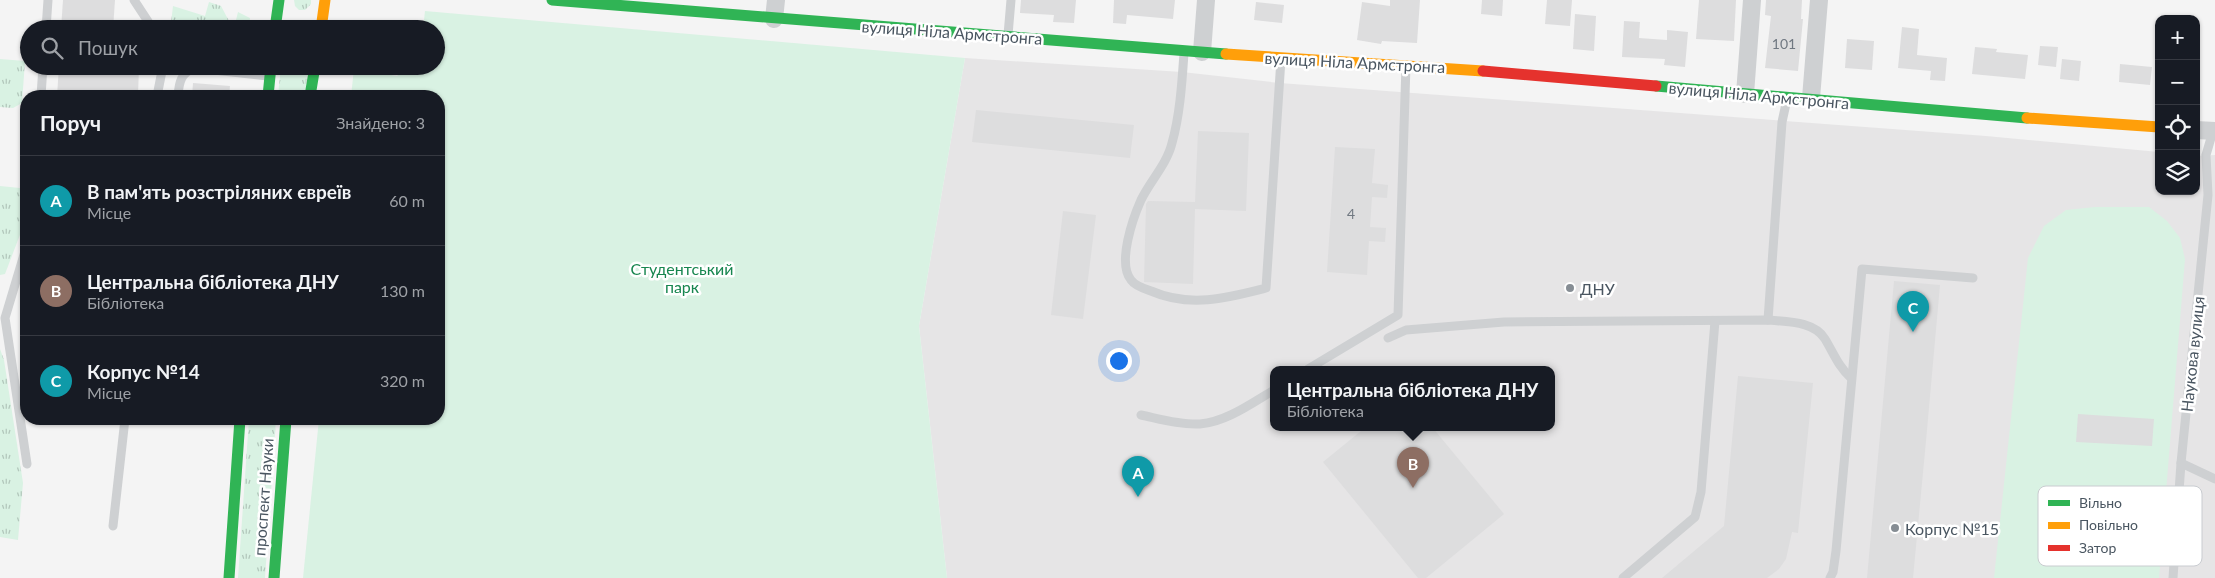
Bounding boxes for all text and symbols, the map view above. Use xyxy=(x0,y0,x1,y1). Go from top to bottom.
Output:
map controls xyxy=(2155,15,2200,195)
button: + xyxy=(2155,15,2200,60)
street label: вулиця Ніла Армстронга xyxy=(861,16,1043,48)
search box xyxy=(20,20,445,75)
icon: search xyxy=(38,34,66,62)
house number: 101 xyxy=(1772,35,1796,52)
text: Пошук xyxy=(78,36,138,59)
street label: вулиця Ніла Армстронга xyxy=(1264,48,1446,76)
button: − xyxy=(2155,60,2200,105)
street label: вулиця Ніла Армстронга xyxy=(1668,78,1850,112)
button: locate xyxy=(2155,105,2200,150)
text: Поруч xyxy=(40,110,101,135)
text: Знайдено: 3 xyxy=(336,113,425,132)
button: layers xyxy=(2155,150,2200,195)
text: В пам'ять розстріляних євреїв xyxy=(87,180,351,203)
text: A xyxy=(50,191,62,210)
text: 60 m xyxy=(389,191,425,210)
text: Місце xyxy=(87,203,131,222)
house number: 4 xyxy=(1347,205,1355,222)
park label: Студентський парк xyxy=(631,259,733,296)
text: Центральна бібліотека ДНУ xyxy=(87,270,339,293)
place label: ДНУ xyxy=(1580,279,1616,298)
text: B xyxy=(51,281,61,300)
text: 130 m xyxy=(380,281,425,300)
marker: ДНУ xyxy=(1564,282,1576,294)
pin: C xyxy=(1897,291,1929,332)
text: Бібліотека xyxy=(87,293,164,312)
street label: Наукова вулиця xyxy=(2176,295,2208,413)
your location xyxy=(1106,348,1132,374)
text: Корпус №14 xyxy=(87,360,200,383)
popup xyxy=(1270,366,1555,431)
text: C xyxy=(51,371,61,390)
text: 320 m xyxy=(380,371,425,390)
text: Центральна бібліотека ДНУ xyxy=(1287,378,1538,401)
text: Місце xyxy=(87,383,131,402)
text: Бібліотека xyxy=(1287,401,1364,420)
street label: проспект Науки xyxy=(249,437,277,557)
pin: B xyxy=(1397,447,1429,488)
pin: A xyxy=(1122,456,1154,497)
legend xyxy=(2038,486,2202,566)
text: Вільно xyxy=(2079,494,2122,511)
text: Повільно xyxy=(2079,516,2138,533)
place label: Корпус №15 xyxy=(1905,519,1999,538)
marker: Корпус №15 xyxy=(1889,522,1901,534)
text: Затор xyxy=(2079,539,2116,556)

